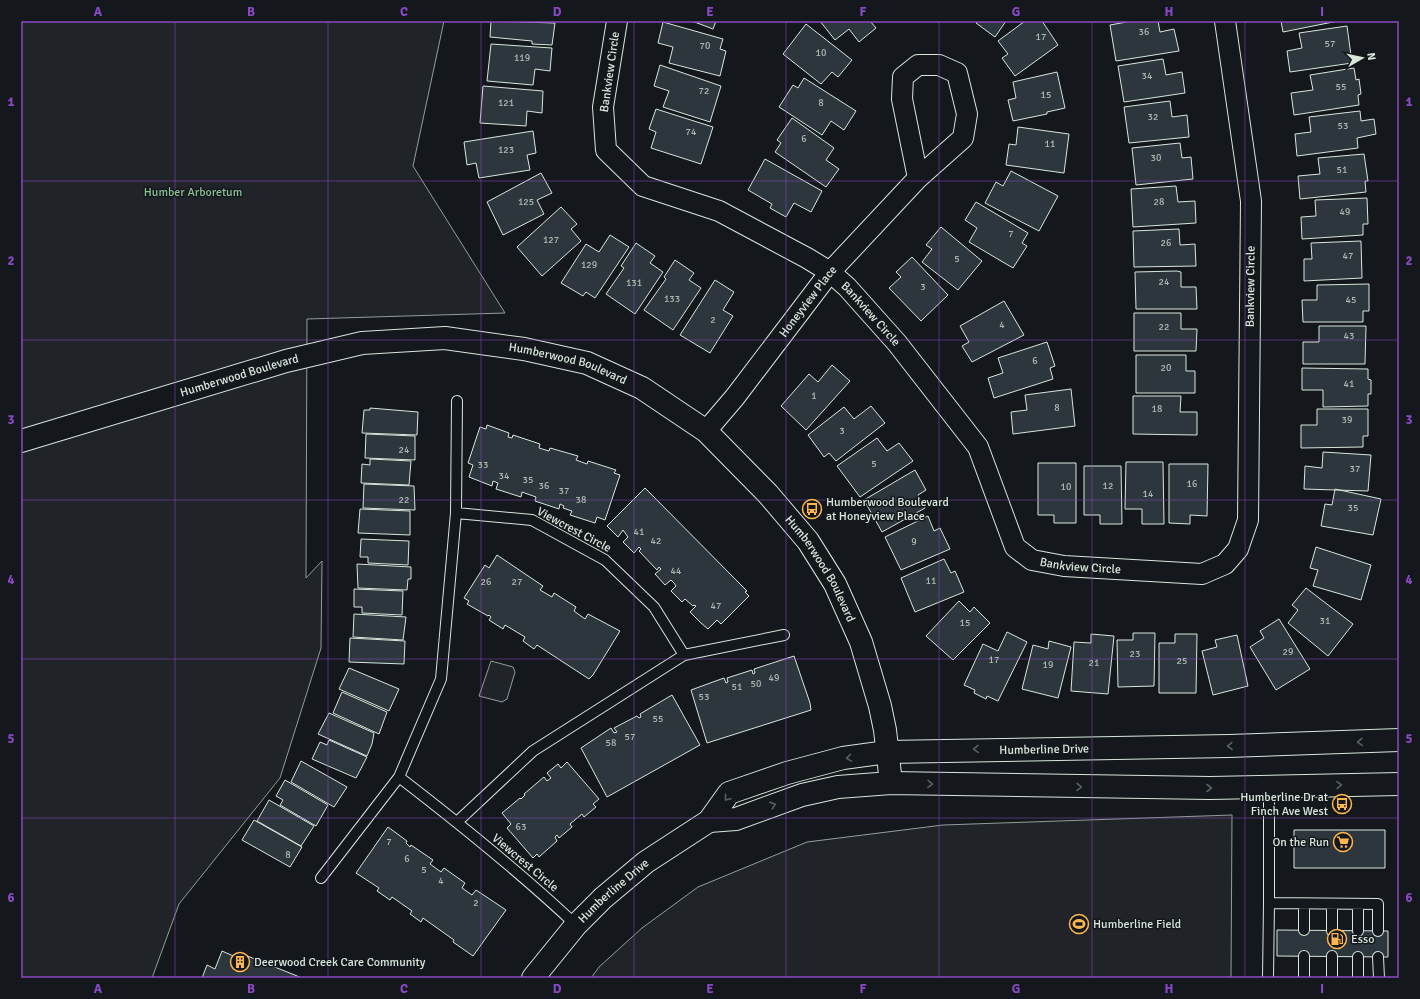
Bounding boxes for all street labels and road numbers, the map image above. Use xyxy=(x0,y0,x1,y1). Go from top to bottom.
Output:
street label: Bankview Circle xyxy=(597,31,623,113)
street label: Bankview Circle xyxy=(1242,246,1258,327)
street label: Honeyview Place xyxy=(776,262,840,340)
street label: Bankview Circle xyxy=(838,278,904,349)
street label: Humberwood Boulevard xyxy=(508,339,629,388)
street label: Humberwood Boulevard xyxy=(178,351,300,400)
street label: Viewcrest Circle xyxy=(534,504,614,556)
street label: Humberwood Boulevard xyxy=(782,512,858,624)
street label: Bankview Circle xyxy=(1039,554,1121,577)
street label: Humberline Drive xyxy=(999,741,1089,758)
street label: Viewcrest Circle xyxy=(489,831,561,895)
street label: Humberline Drive xyxy=(575,855,652,926)

